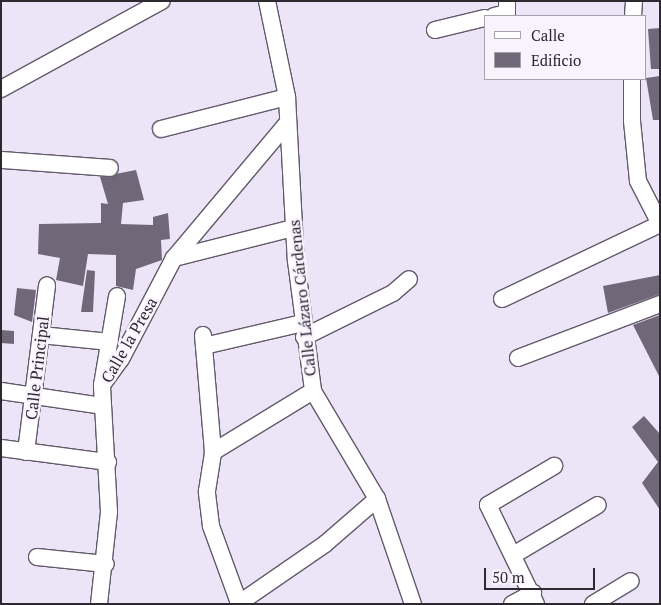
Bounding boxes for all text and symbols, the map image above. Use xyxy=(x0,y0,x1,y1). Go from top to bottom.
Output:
legend xyxy=(483,15,646,80)
text: Calle xyxy=(531,25,565,45)
text: Edificio xyxy=(531,50,581,70)
street label: Calle Lázaro Cárdenas xyxy=(284,219,320,377)
street label: Calle la Presa xyxy=(97,294,161,386)
street label: Calle Principal xyxy=(21,315,53,421)
scale bar xyxy=(486,558,597,590)
text: 50 m xyxy=(492,567,525,587)

